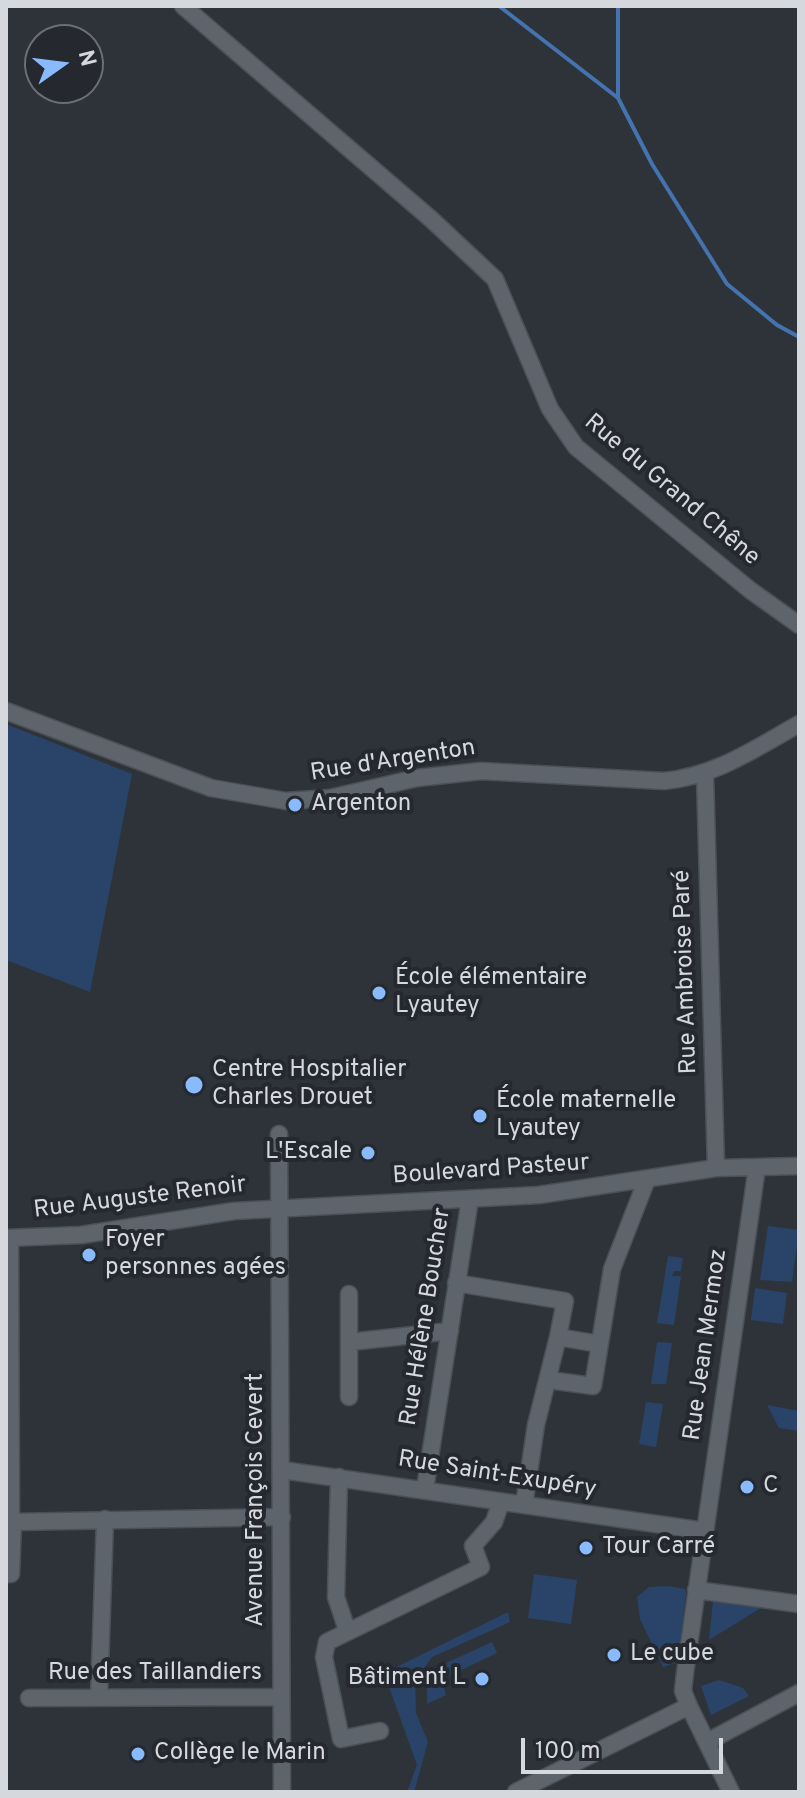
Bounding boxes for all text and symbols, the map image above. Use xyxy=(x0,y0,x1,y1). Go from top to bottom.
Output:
north arrow xyxy=(24,24,104,104)
text: N xyxy=(71,48,101,69)
street label: Rue du Grand Chêne xyxy=(577,409,765,573)
street label: Rue d'Argenton xyxy=(309,735,477,789)
place label: Argenton xyxy=(311,791,411,819)
marker: Argenton xyxy=(286,796,304,814)
street label: Rue Ambroise Paré xyxy=(669,869,705,1075)
place label: École élémentaire Lyautey xyxy=(395,965,587,1021)
marker: École élémentaire Lyautey xyxy=(370,984,388,1002)
place label: Centre Hospitalier Charles Drouet xyxy=(212,1057,407,1113)
marker: Centre Hospitalier Charles Drouet xyxy=(183,1074,205,1096)
place label: École maternelle Lyautey xyxy=(496,1088,676,1144)
marker: École maternelle Lyautey xyxy=(471,1107,489,1125)
place label: L'Escale xyxy=(265,1139,352,1167)
marker: L'Escale xyxy=(359,1144,377,1162)
street label: Boulevard Pasteur xyxy=(392,1150,590,1192)
street label: Rue Auguste Renoir xyxy=(32,1172,248,1226)
street label: Rue Hélène Boucher xyxy=(396,1206,458,1428)
place label: Foyer personnes agées xyxy=(105,1227,286,1283)
marker: Foyer personnes agées xyxy=(80,1246,98,1264)
street label: Rue Jean Mermoz xyxy=(679,1247,735,1443)
street label: Avenue François Cevert xyxy=(243,1373,271,1627)
street label: Rue Saint-Exupéry xyxy=(396,1446,598,1506)
place label: C xyxy=(763,1473,779,1501)
marker: C xyxy=(738,1478,756,1496)
place label: Tour Carré xyxy=(602,1534,715,1562)
marker: Tour Carré xyxy=(577,1539,595,1557)
place label: Le cube xyxy=(630,1641,714,1669)
marker: Le cube xyxy=(605,1646,623,1664)
street label: Rue des Taillandiers xyxy=(48,1660,262,1688)
place label: Bâtiment L xyxy=(348,1665,466,1693)
marker: Bâtiment L xyxy=(473,1670,491,1688)
scale bar xyxy=(525,1722,727,1772)
text: 100 m xyxy=(535,1737,601,1767)
place label: Collège le Marin xyxy=(154,1740,326,1768)
marker: Collège le Marin xyxy=(129,1745,147,1763)

